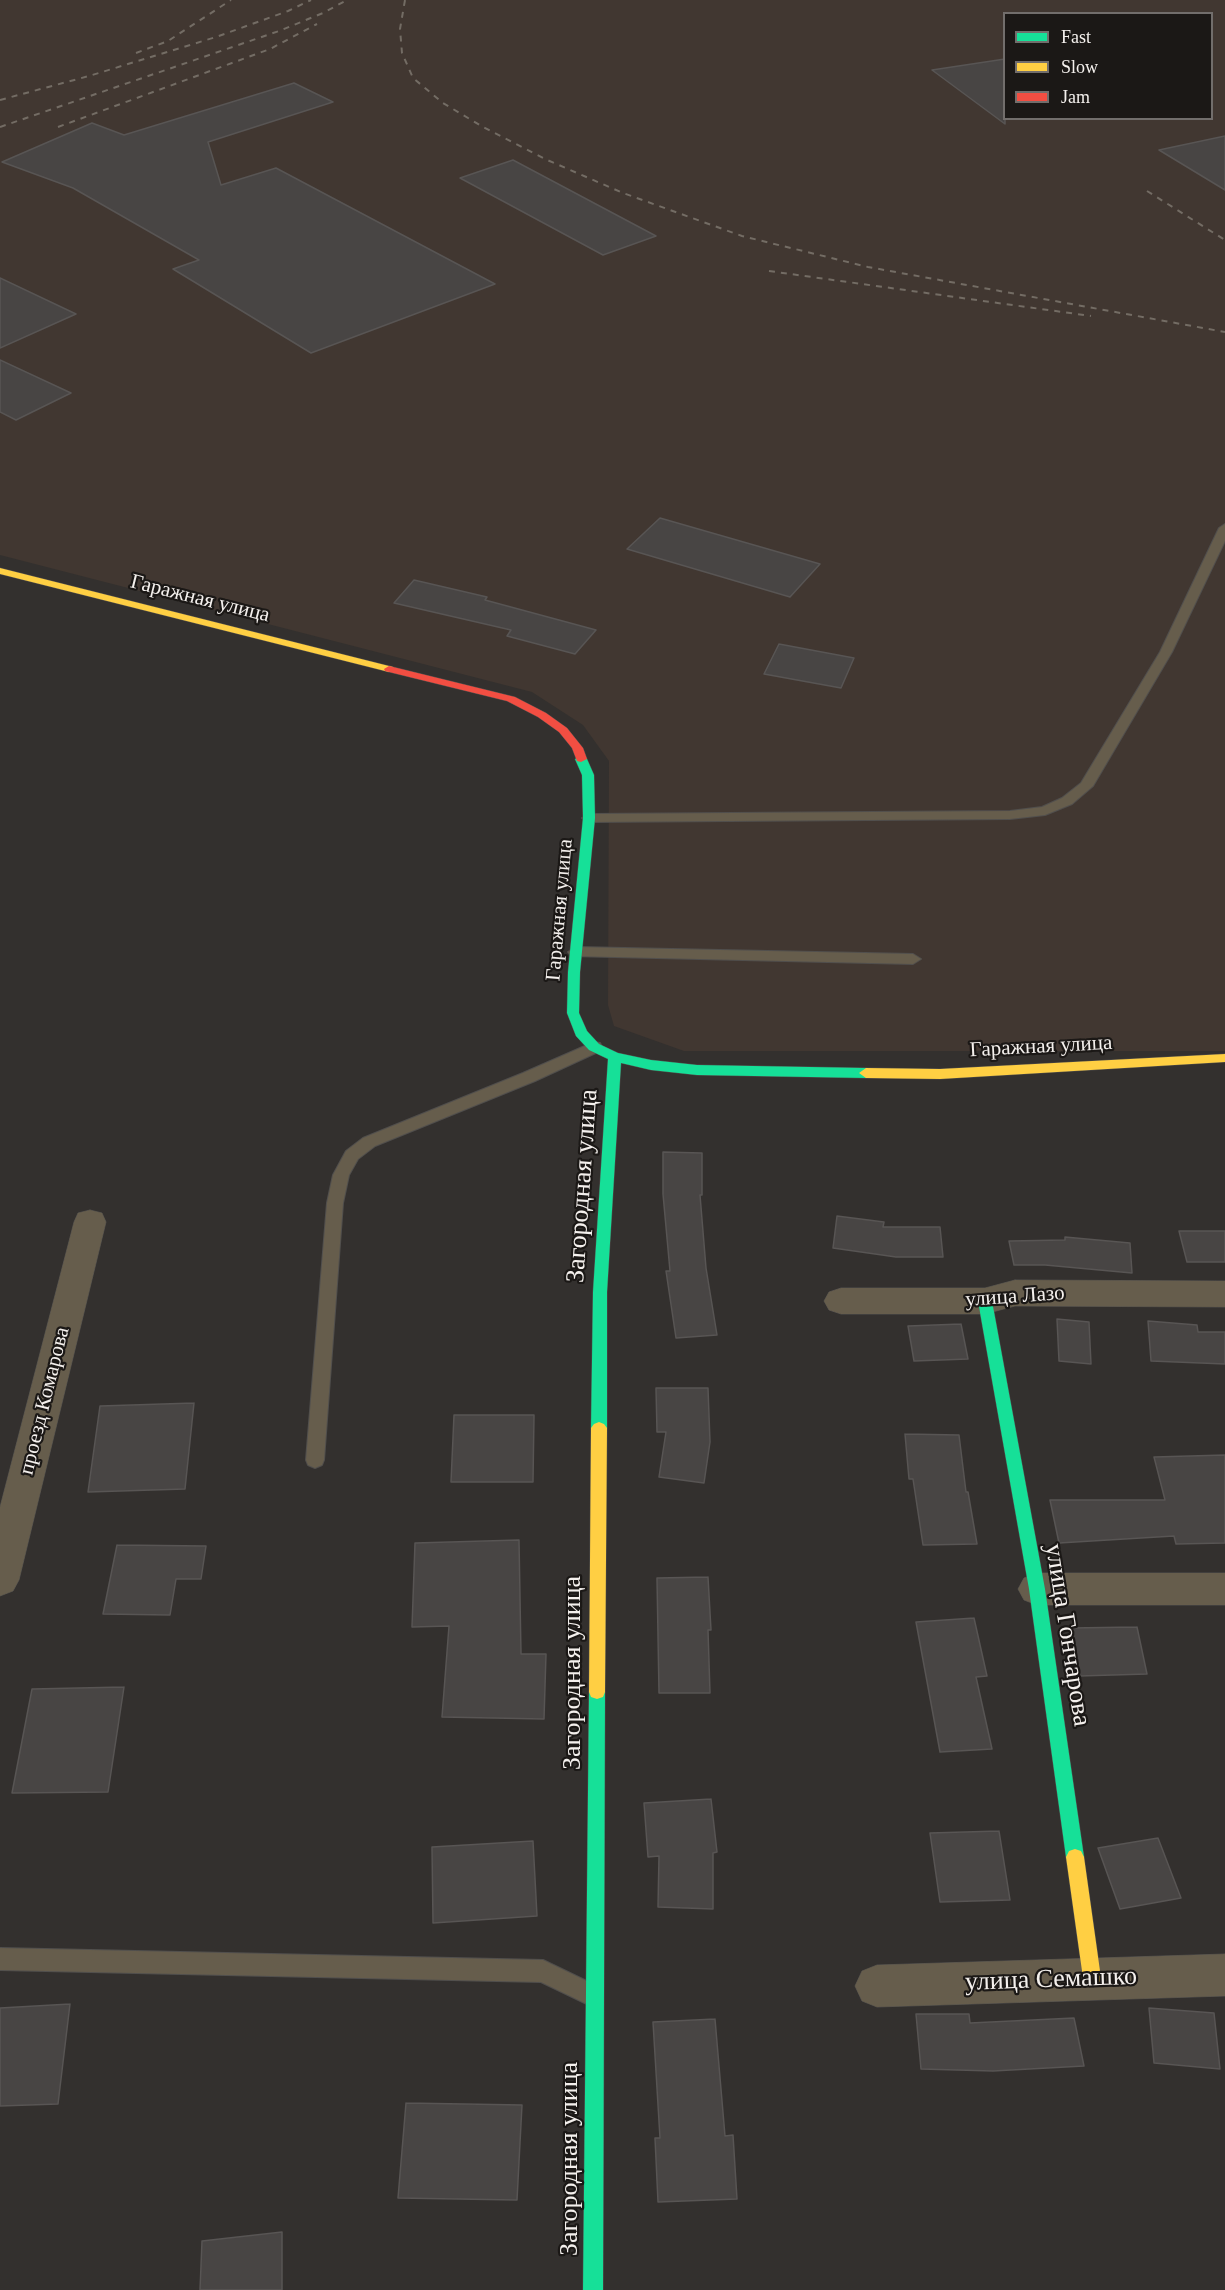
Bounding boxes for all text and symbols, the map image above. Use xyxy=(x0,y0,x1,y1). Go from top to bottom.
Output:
legend xyxy=(1003,12,1213,120)
text: Fast xyxy=(1061,27,1091,47)
text: Slow xyxy=(1061,57,1098,77)
text: Jam xyxy=(1061,87,1090,107)
street label: Гаражная улица xyxy=(128,570,272,628)
street label: Гаражная улица xyxy=(541,838,579,982)
street label: Гаражная улица xyxy=(969,1031,1113,1063)
street label: Загородная улица xyxy=(561,1088,605,1284)
street label: улица Лазо xyxy=(965,1281,1065,1313)
street label: проезд Комарова xyxy=(14,1324,76,1478)
street label: улица Гончарова xyxy=(1037,1541,1097,1729)
street label: Загородная улица xyxy=(557,1576,589,1770)
street label: улица Семашко xyxy=(964,1961,1138,1999)
street label: Загородная улица xyxy=(554,2062,586,2256)

